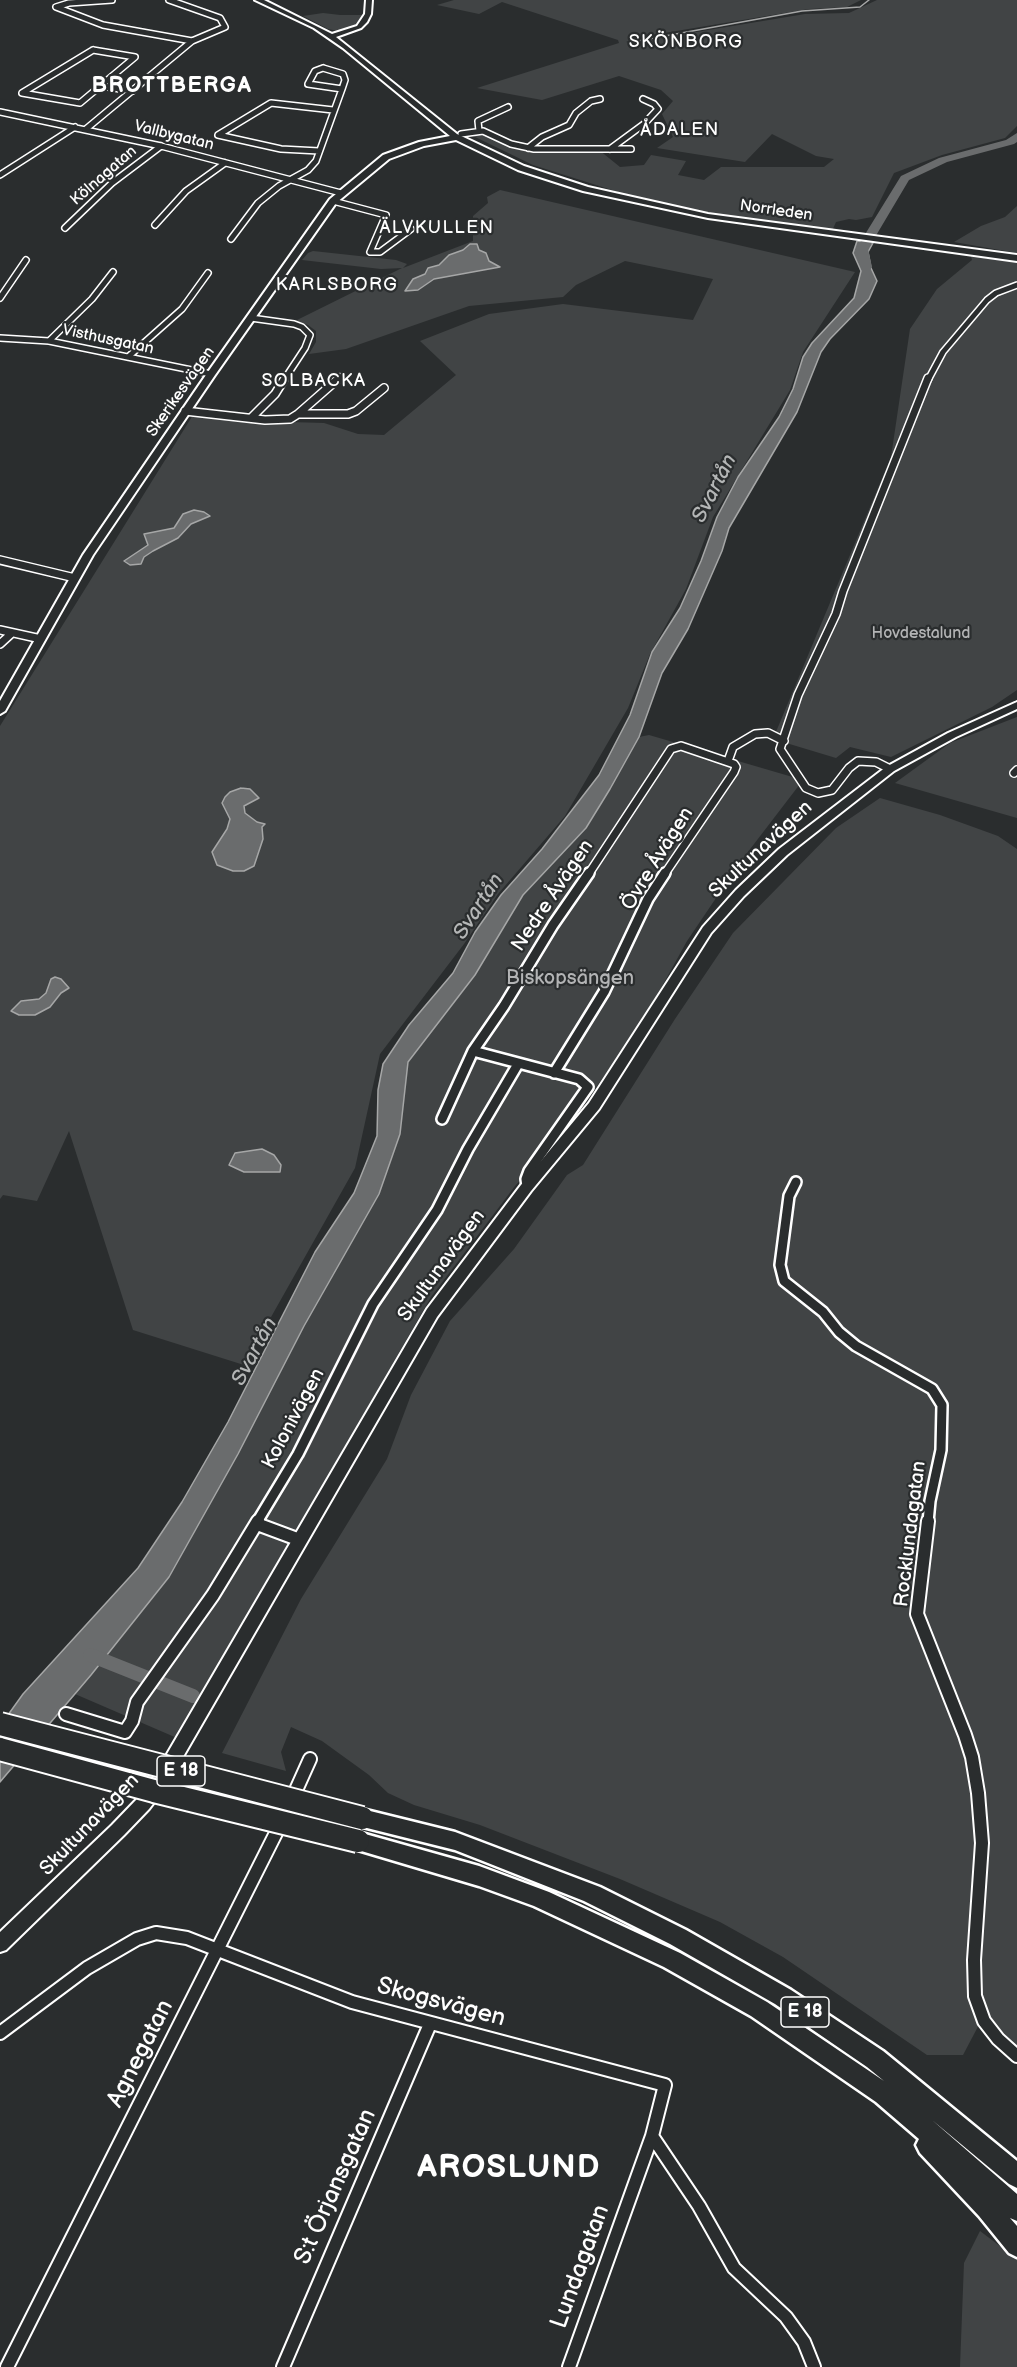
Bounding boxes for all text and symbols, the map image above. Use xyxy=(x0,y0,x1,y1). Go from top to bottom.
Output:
district label: SKÖNBORG xyxy=(629,31,743,53)
district label: BROTTBERGA xyxy=(92,73,252,99)
street label: Vallbygatan xyxy=(132,117,216,155)
district label: ÅDALEN xyxy=(640,119,720,141)
street label: Kölnagatan xyxy=(67,142,141,210)
street label: Norrleden xyxy=(738,196,814,226)
district label: ÄLVKULLEN xyxy=(379,217,495,239)
district label: KARLSBORG xyxy=(276,274,398,296)
street label: Visthusgatan xyxy=(61,321,155,359)
street label: Skerikesvägen xyxy=(143,343,219,441)
district label: SOLBACKA xyxy=(261,370,367,392)
water label: Svartån xyxy=(687,451,743,527)
park label: Hovdestalund xyxy=(872,624,970,644)
street label: Skultunavägen xyxy=(704,796,818,904)
street label: Övre Åvägen xyxy=(617,803,699,915)
street label: Nedre Åvägen xyxy=(507,836,599,956)
water label: Svartån xyxy=(448,869,510,945)
park label: Biskopsängen xyxy=(506,967,634,991)
street label: Skultunavägen xyxy=(393,1205,491,1327)
water label: Svartån xyxy=(227,1314,283,1390)
street label: Kolonivägen xyxy=(257,1365,331,1473)
street label: Rocklundagatan xyxy=(890,1460,932,1608)
road number: E 18 xyxy=(157,1756,205,1786)
street label: Skultunavägen xyxy=(35,1769,145,1881)
street label: Skogsvägen xyxy=(374,1972,508,2034)
street label: Agnegatan xyxy=(102,1995,180,2113)
road number: E 18 xyxy=(781,1997,829,2027)
street label: S:t Örjansgatan xyxy=(289,2105,383,2269)
district label: AROSLUND xyxy=(417,2150,601,2188)
street label: Lundagatan xyxy=(545,2201,617,2333)

